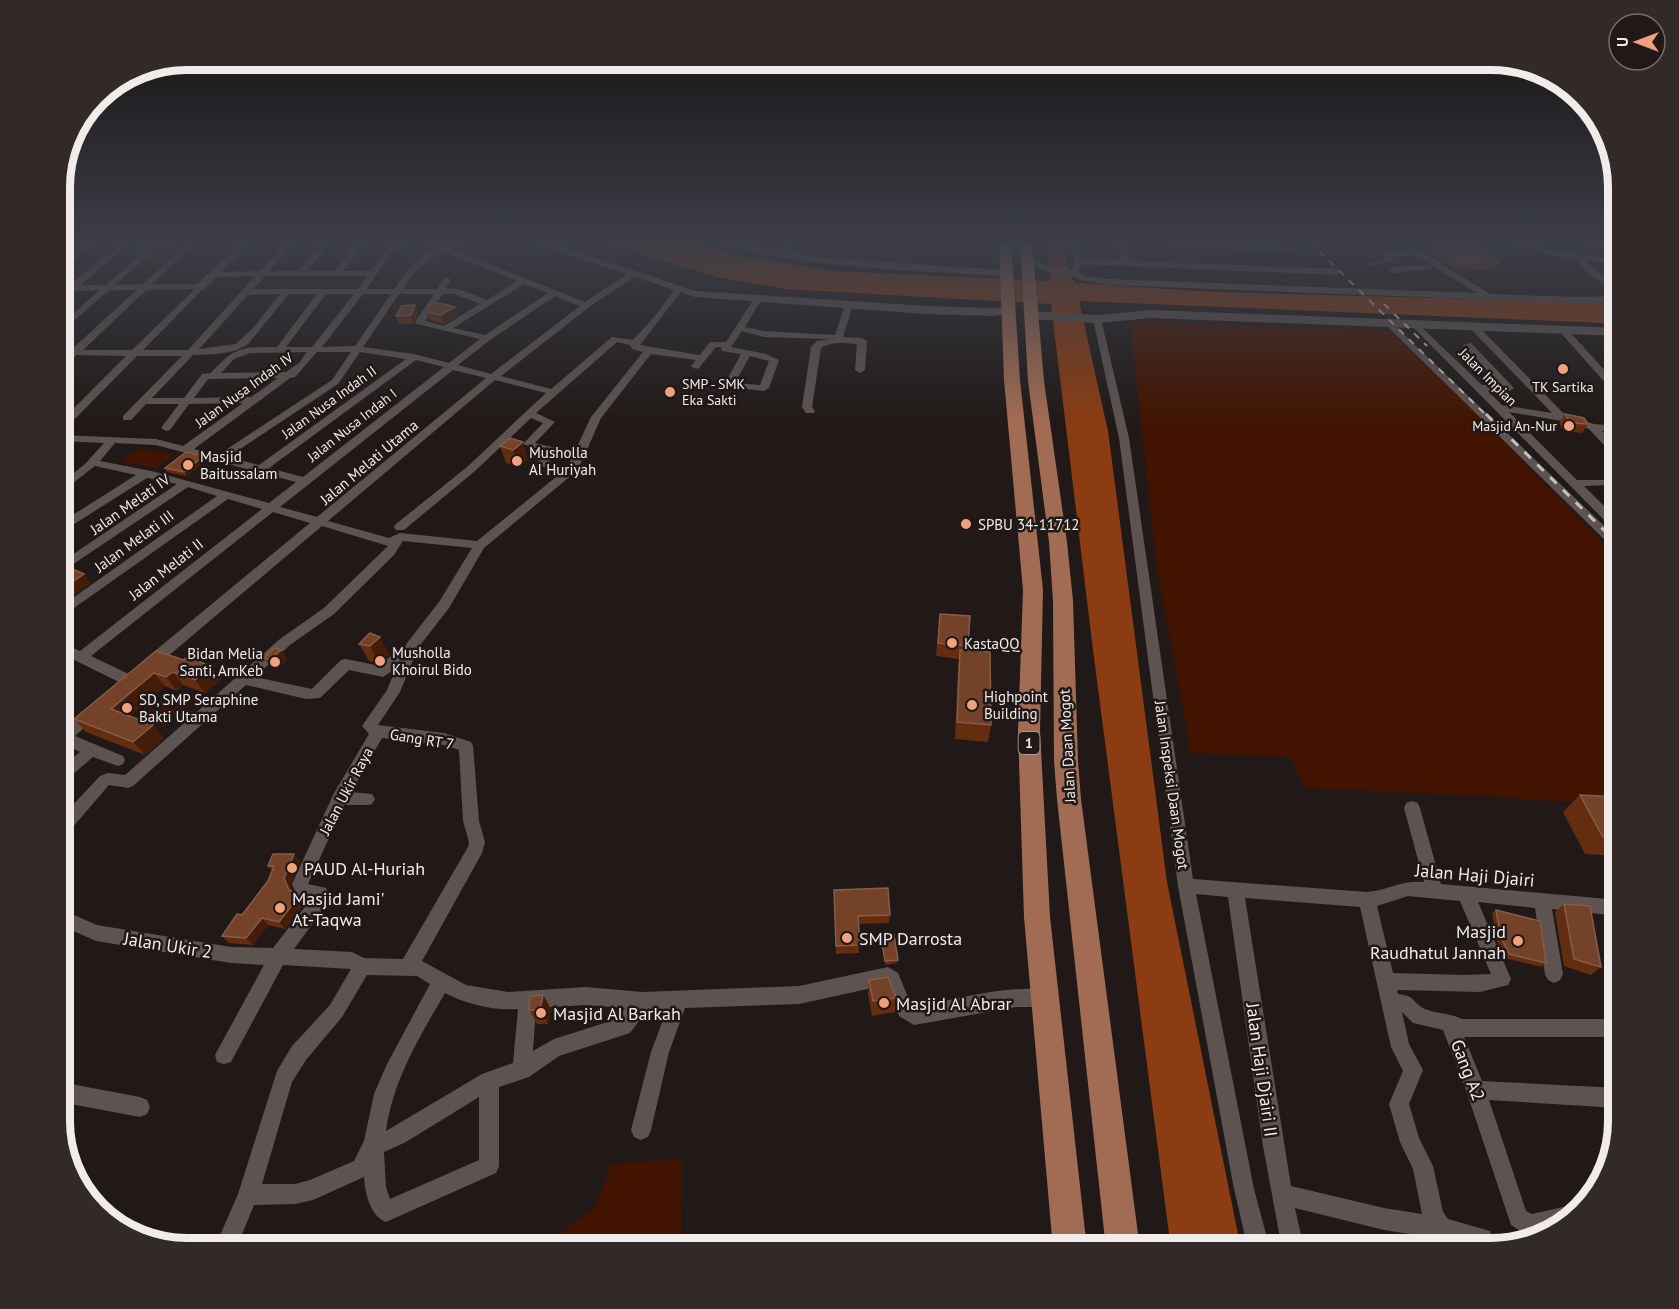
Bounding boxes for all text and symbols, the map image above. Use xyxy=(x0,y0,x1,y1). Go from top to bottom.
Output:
north arrow xyxy=(1607,12,1667,72)
text: U xyxy=(1612,37,1632,47)
street label: Jalan Impian xyxy=(1454,343,1521,410)
street label: Jalan Nusa Indah IV xyxy=(191,348,297,432)
street label: Jalan Nusa Indah II xyxy=(278,362,380,442)
marker: TK Sartika xyxy=(1556,362,1570,376)
place label: SMP - SMK Eka Sakti xyxy=(682,375,746,409)
place label: TK Sartika xyxy=(1532,378,1594,396)
street label: Jalan Nusa Indah I xyxy=(304,385,400,465)
marker: SMP - SMK Eka Sakti xyxy=(663,385,677,399)
street label: Jalan Melati Utama xyxy=(315,415,422,509)
place label: Masjid An-Nur xyxy=(1472,417,1557,435)
marker: Masjid An-Nur xyxy=(1562,419,1576,433)
place label: Musholla Al Huriyah xyxy=(529,443,596,479)
place label: Masjid Baitussalam xyxy=(200,447,277,483)
marker: Musholla Al Huriyah xyxy=(510,454,524,468)
marker: Masjid Baitussalam xyxy=(181,458,195,472)
street label: Jalan Melati IV xyxy=(86,469,174,539)
street label: Jalan Melati III xyxy=(91,506,177,576)
place label: SPBU 34-11712 xyxy=(978,515,1080,534)
marker: SPBU 34-11712 xyxy=(959,517,973,531)
street label: Jalan Melati II xyxy=(125,535,207,603)
place label: KastaQQ xyxy=(964,634,1020,653)
marker: KastaQQ xyxy=(945,636,959,650)
place label: Musholla Khoirul Bido xyxy=(392,643,472,679)
place label: Bidan Melia Santi, AmKeb xyxy=(179,644,263,680)
marker: Musholla Khoirul Bido xyxy=(373,654,387,668)
marker: Bidan Melia Santi, AmKeb xyxy=(268,655,282,669)
place label: Highpoint Building xyxy=(984,687,1048,723)
street label: Jalan Daan Mogot xyxy=(1055,689,1080,804)
place label: SD, SMP Seraphine Bakti Utama xyxy=(139,690,258,726)
marker: Highpoint Building xyxy=(965,698,979,712)
street label: Jalan Inspeksi Daan Mogot xyxy=(1151,699,1193,870)
marker: SD, SMP Seraphine Bakti Utama xyxy=(120,701,134,715)
street label: Gang RT 7 xyxy=(389,725,455,753)
road number: 1 xyxy=(1018,732,1040,754)
street label: Jalan Ukir Raya xyxy=(314,744,377,839)
place label: PAUD Al-Huriah xyxy=(304,857,425,880)
street label: Jalan Haji Djairi xyxy=(1413,858,1536,892)
marker: PAUD Al-Huriah xyxy=(285,861,299,875)
place label: Masjid Jami' At-Taqwa xyxy=(292,887,384,931)
marker: Masjid Jami' At-Taqwa xyxy=(273,901,287,915)
place label: Masjid Raudhatul Jannah xyxy=(1370,920,1506,964)
street label: Jalan Ukir 2 xyxy=(121,927,214,963)
place label: SMP Darrosta xyxy=(859,927,962,950)
marker: SMP Darrosta xyxy=(840,931,854,945)
marker: Masjid Raudhatul Jannah xyxy=(1511,934,1525,948)
place label: Masjid Al Abrar xyxy=(896,992,1012,1015)
marker: Masjid Al Abrar xyxy=(877,996,891,1010)
street label: Jalan Haji Djairi II xyxy=(1241,1001,1283,1138)
place label: Masjid Al Barkah xyxy=(553,1002,681,1025)
marker: Masjid Al Barkah xyxy=(534,1006,548,1020)
street label: Gang A2 xyxy=(1446,1036,1490,1104)

